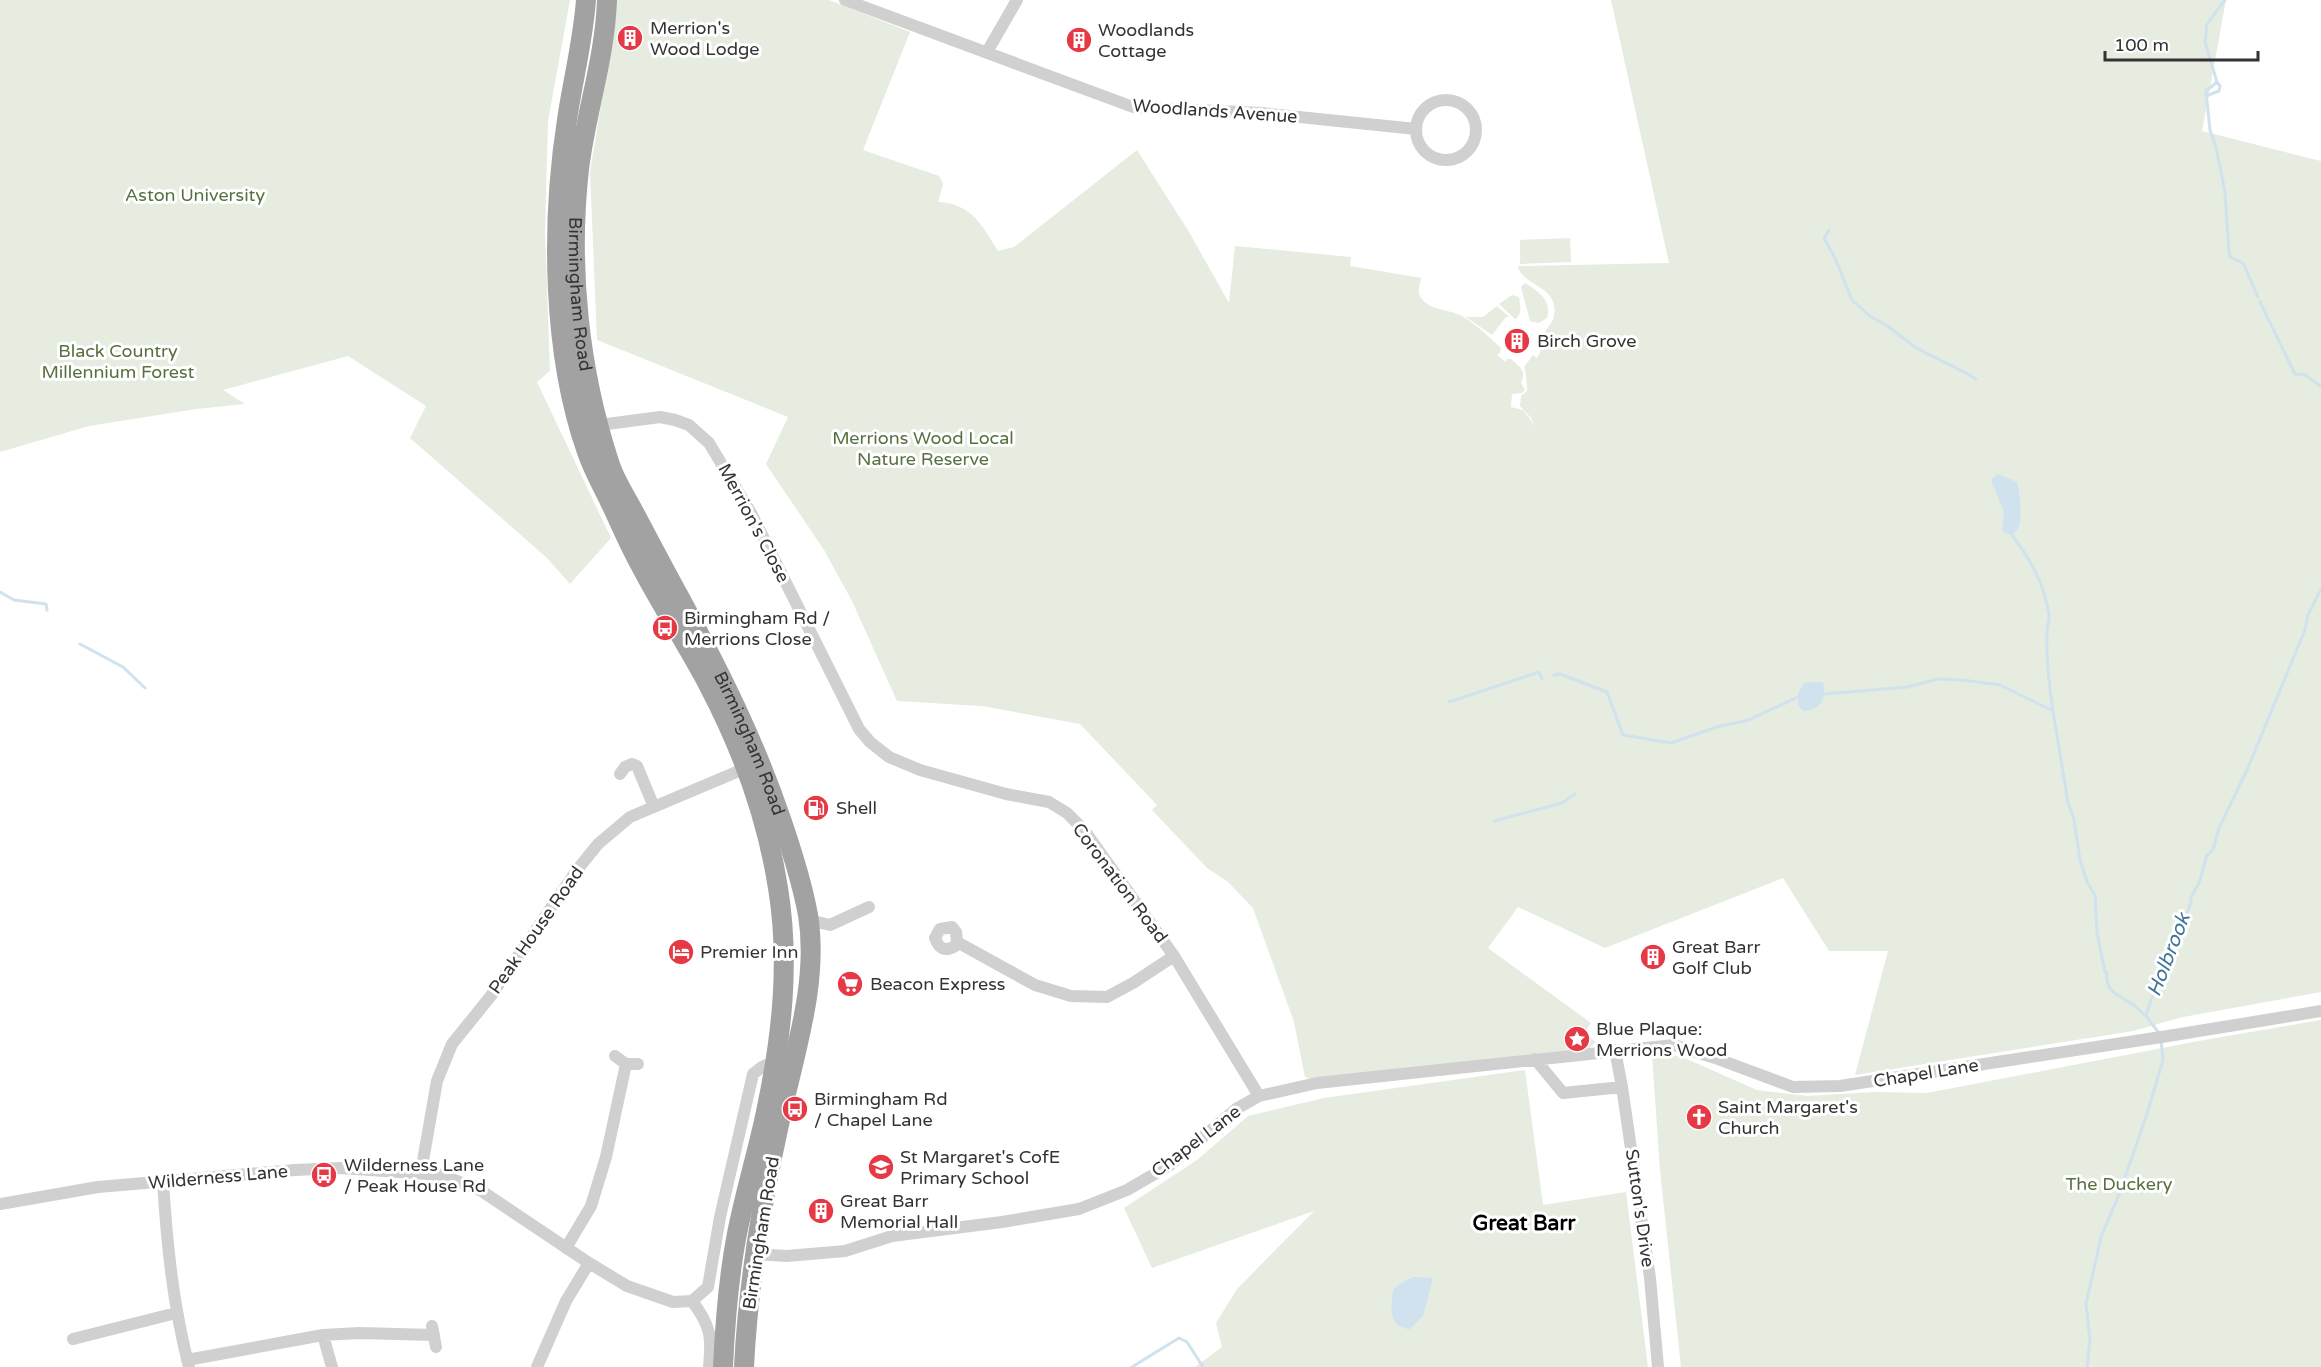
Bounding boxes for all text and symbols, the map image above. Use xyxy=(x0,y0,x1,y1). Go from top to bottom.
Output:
place label: Merrion's Wood Lodge xyxy=(650,17,760,60)
place label: Woodlands Cottage xyxy=(1098,19,1194,62)
building icon: Merrion's Wood Lodge xyxy=(615,23,645,53)
scale bar xyxy=(2105,24,2258,62)
building icon: Woodlands Cottage xyxy=(1064,25,1094,55)
text: 100 m xyxy=(2114,34,2169,56)
street label: Woodlands Avenue xyxy=(1132,94,1298,128)
park label: Aston University xyxy=(125,184,265,206)
street label: Birmingham Road xyxy=(564,217,597,373)
building icon: Birch Grove xyxy=(1502,326,1532,356)
place label: Birch Grove xyxy=(1537,330,1636,352)
park label: Black Country Millennium Forest xyxy=(42,340,195,383)
park label: Merrions Wood Local Nature Reserve xyxy=(832,427,1014,470)
street label: Merrion's Close xyxy=(713,460,795,586)
place label: Birmingham Rd / Merrions Close xyxy=(684,607,830,650)
bus stop icon: Birmingham Rd / Merrions Close xyxy=(650,613,680,643)
street label: Birmingham Road xyxy=(709,668,790,818)
fuel station icon: Shell xyxy=(801,793,831,823)
place label: Shell xyxy=(836,797,877,819)
street label: Coronation Road xyxy=(1068,819,1172,947)
street label: Peak House Road xyxy=(484,862,588,998)
water label: Holbrook xyxy=(2142,908,2197,1000)
place label: Great Barr Golf Club xyxy=(1672,936,1760,979)
hotel icon: Premier Inn xyxy=(666,937,696,967)
place label: Premier Inn xyxy=(700,941,798,963)
building icon: Great Barr Golf Club xyxy=(1638,942,1668,972)
supermarket icon: Beacon Express xyxy=(835,969,865,999)
place label: Beacon Express xyxy=(870,973,1005,995)
place label: Blue Plaque: Merrions Wood xyxy=(1596,1018,1727,1061)
place icon: Blue Plaque: Merrions Wood xyxy=(1562,1024,1592,1054)
street label: Chapel Lane xyxy=(1872,1054,1980,1092)
place label: Birmingham Rd / Chapel Lane xyxy=(814,1088,948,1131)
bus stop icon: Birmingham Rd / Chapel Lane xyxy=(780,1094,810,1124)
place label: Saint Margaret's Church xyxy=(1718,1096,1858,1139)
street label: Chapel Lane xyxy=(1147,1100,1245,1182)
church icon: Saint Margaret's Church xyxy=(1684,1102,1714,1132)
place label: St Margaret's CofE Primary School xyxy=(900,1146,1060,1189)
street label: Sutton's Drive xyxy=(1621,1148,1659,1268)
school or university icon: St Margaret's CofE Primary School xyxy=(866,1152,896,1182)
place label: Wilderness Lane / Peak House Rd xyxy=(344,1154,486,1197)
street label: Birmingham Road xyxy=(738,1155,784,1311)
street label: Wilderness Lane xyxy=(147,1160,289,1194)
bus stop icon: Wilderness Lane / Peak House Rd xyxy=(309,1160,339,1190)
park label: The Duckery xyxy=(2065,1173,2173,1195)
place label: Great Barr Memorial Hall xyxy=(840,1190,958,1233)
building icon: Great Barr Memorial Hall xyxy=(806,1196,836,1226)
district label: Great Barr xyxy=(1473,1211,1576,1236)

